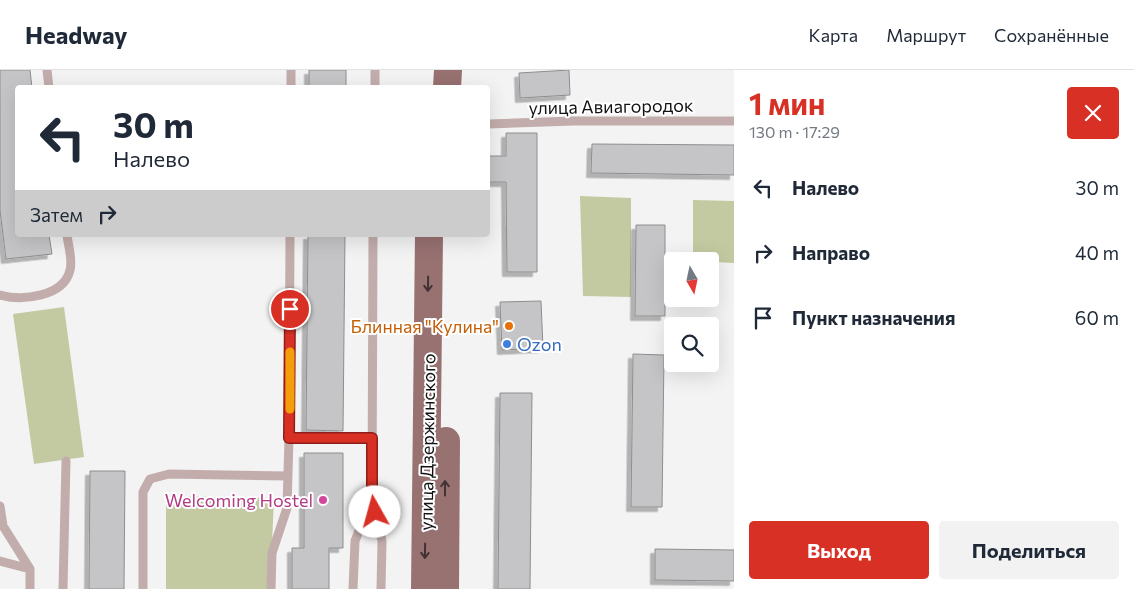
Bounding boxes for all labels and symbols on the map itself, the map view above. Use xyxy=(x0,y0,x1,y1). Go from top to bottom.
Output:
street label: улица Авиагородок xyxy=(528,94,694,118)
north arrow xyxy=(664,252,719,308)
one-way arrow xyxy=(423,275,433,291)
pin xyxy=(269,288,311,330)
place label: Блинная "Кулина" xyxy=(350,315,499,337)
marker: Блинная "Кулина" xyxy=(503,320,515,332)
place label: Ozon xyxy=(517,333,562,355)
marker: Ozon xyxy=(501,338,513,350)
street label: улица Дзержинского xyxy=(414,353,440,531)
one-way arrow xyxy=(440,480,450,496)
position arrow xyxy=(348,485,400,537)
place label: Welcoming Hostel xyxy=(165,489,313,511)
marker: Welcoming Hostel xyxy=(317,494,329,506)
one-way arrow xyxy=(420,542,430,559)

